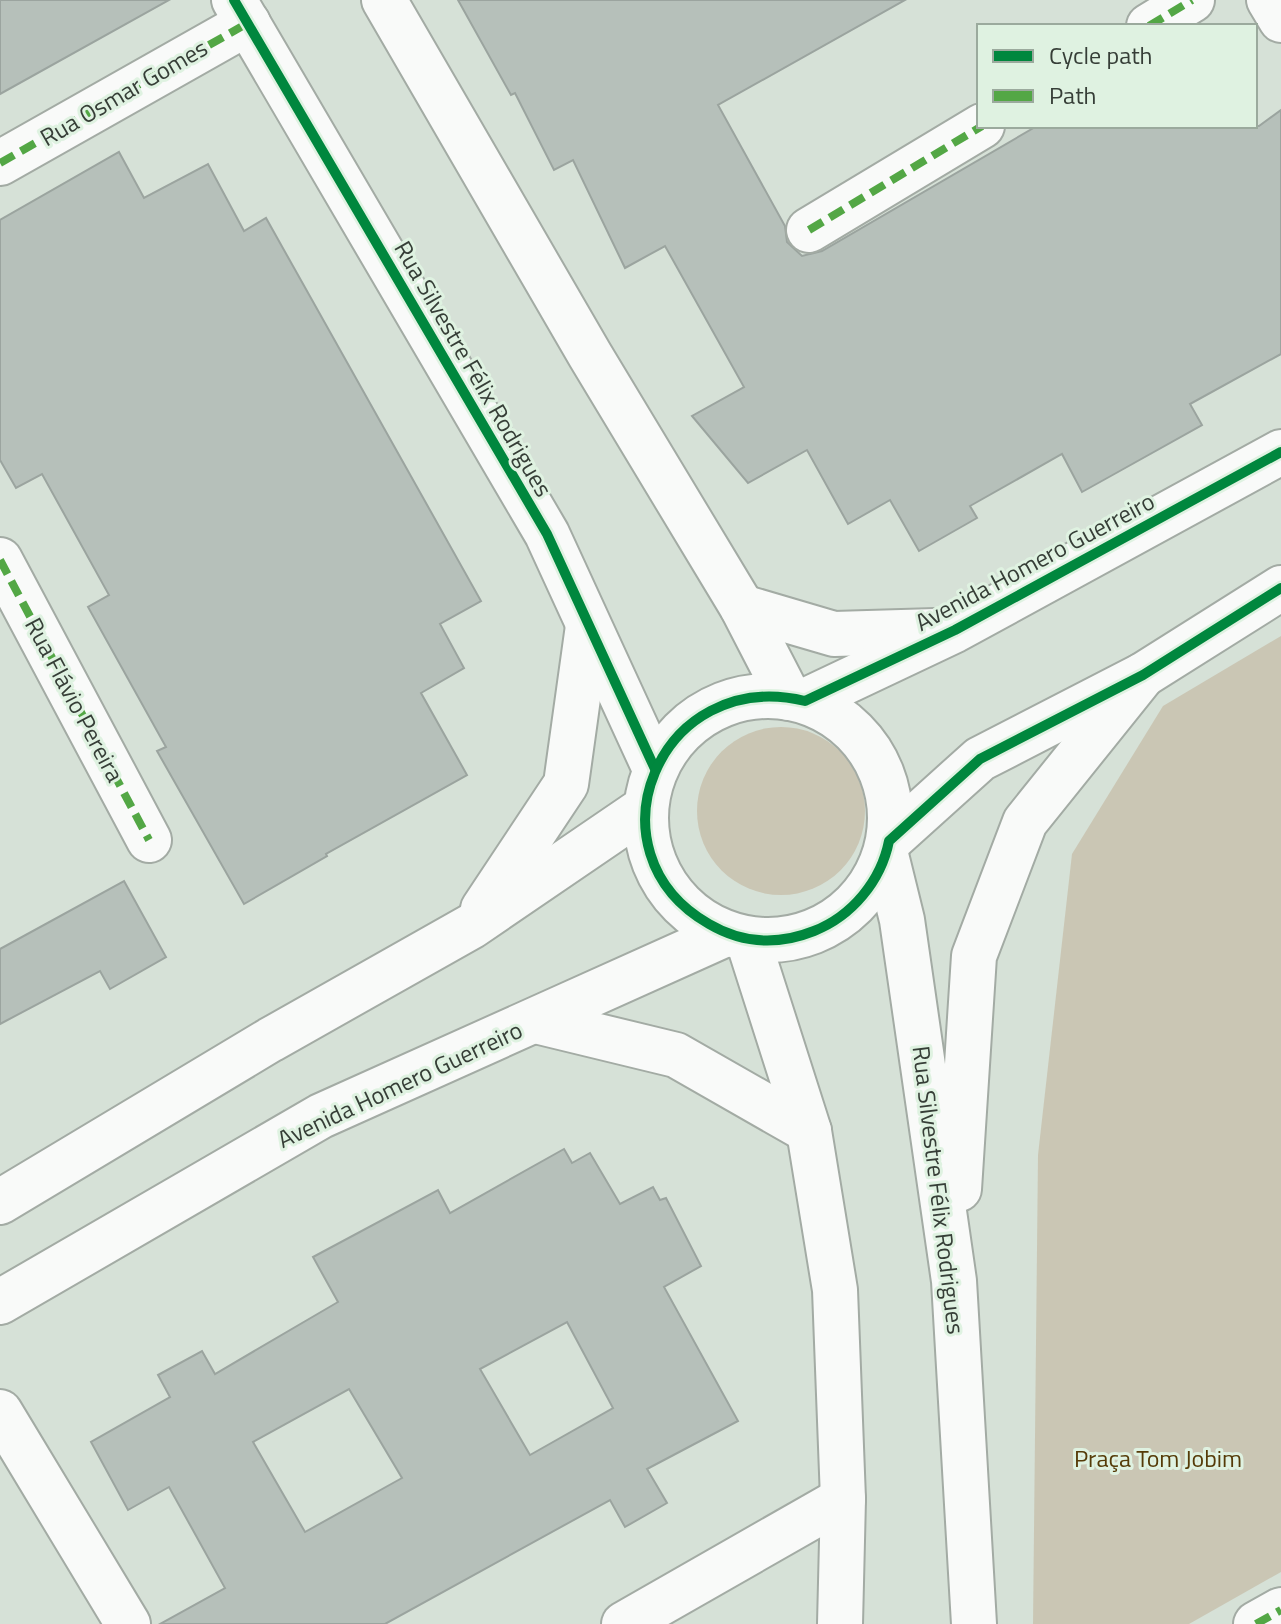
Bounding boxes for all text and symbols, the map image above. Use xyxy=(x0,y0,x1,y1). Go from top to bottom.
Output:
legend xyxy=(977,24,1257,128)
street label: Rua Osmar Gomes xyxy=(33,29,214,155)
text: Cycle path xyxy=(1049,37,1152,73)
text: Path xyxy=(1049,77,1096,113)
street label: Rua Silvestre Félix Rodrigues xyxy=(386,234,562,503)
street label: Avenida Homero Guerreiro xyxy=(908,483,1161,640)
street label: Rua Flávio Pereira xyxy=(16,611,133,788)
street label: Avenida Homero Guerreiro xyxy=(271,1011,528,1157)
street label: Rua Silvestre Félix Rodrigues xyxy=(903,1044,975,1336)
park label: Praça Tom Jobim xyxy=(1074,1440,1242,1476)

